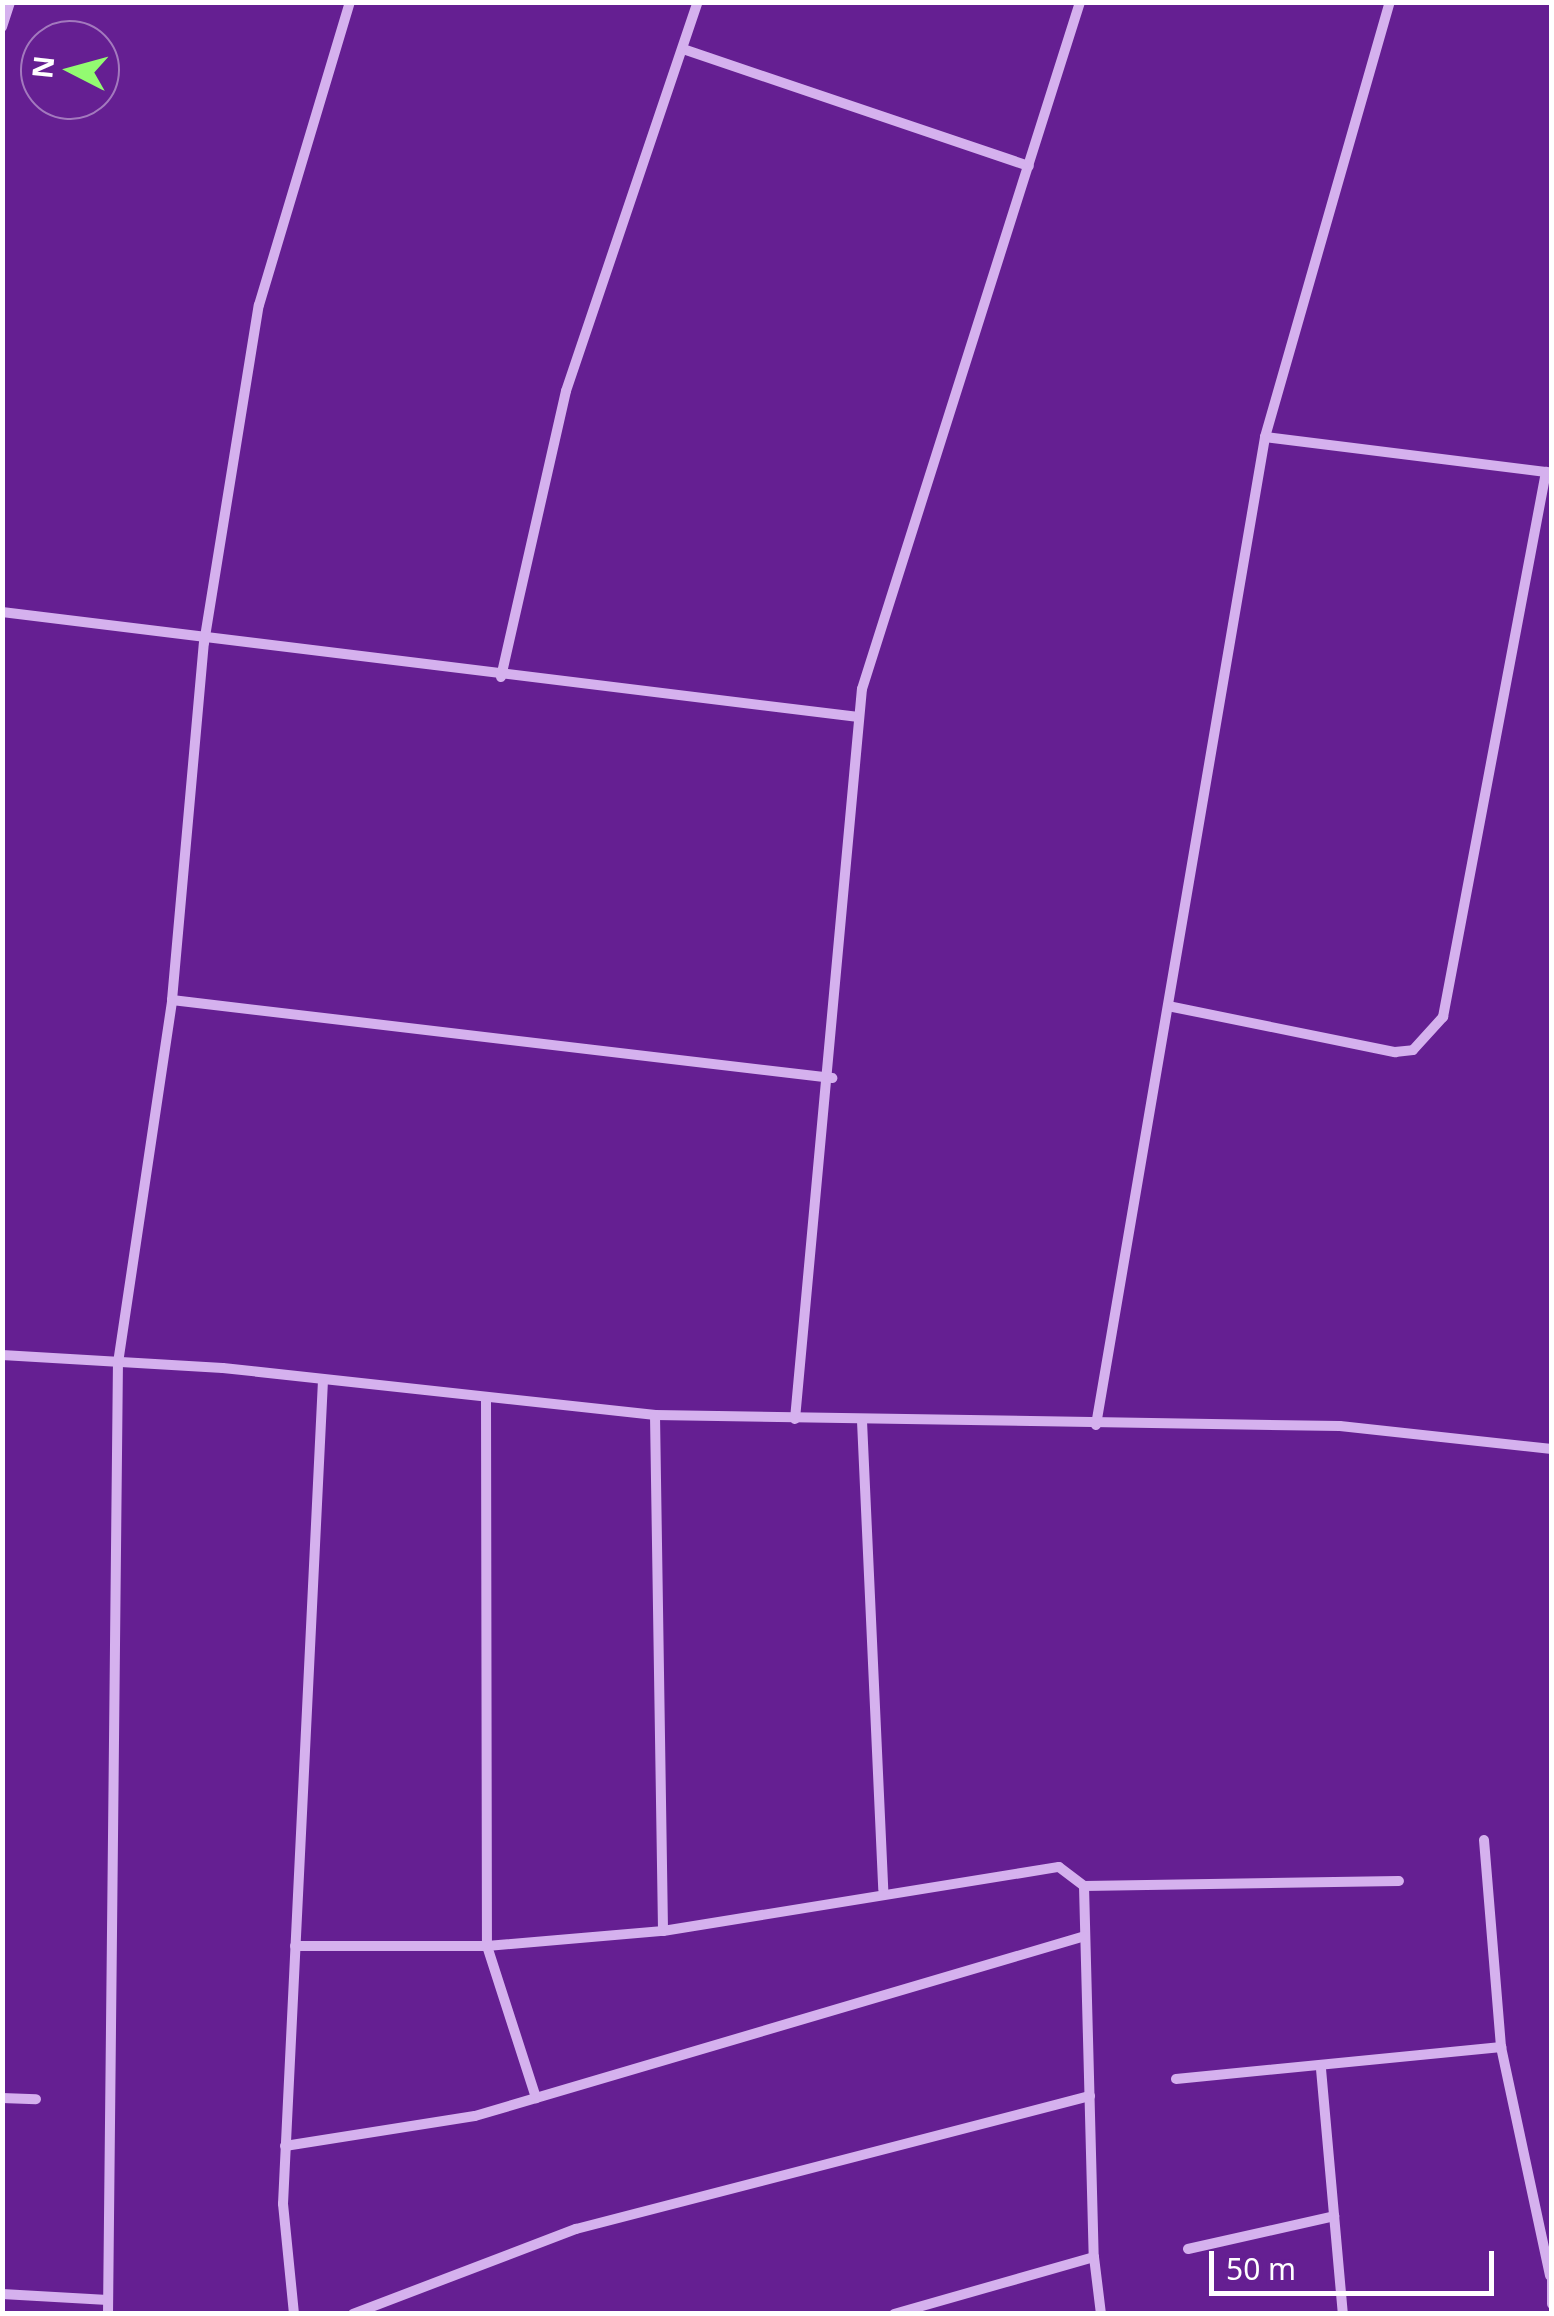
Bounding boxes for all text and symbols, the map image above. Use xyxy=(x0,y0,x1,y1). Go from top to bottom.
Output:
north arrow xyxy=(20,20,120,120)
text: N xyxy=(22,54,62,80)
scale bar xyxy=(1214,2231,1499,2293)
text: 50 m xyxy=(1226,2248,1296,2289)

